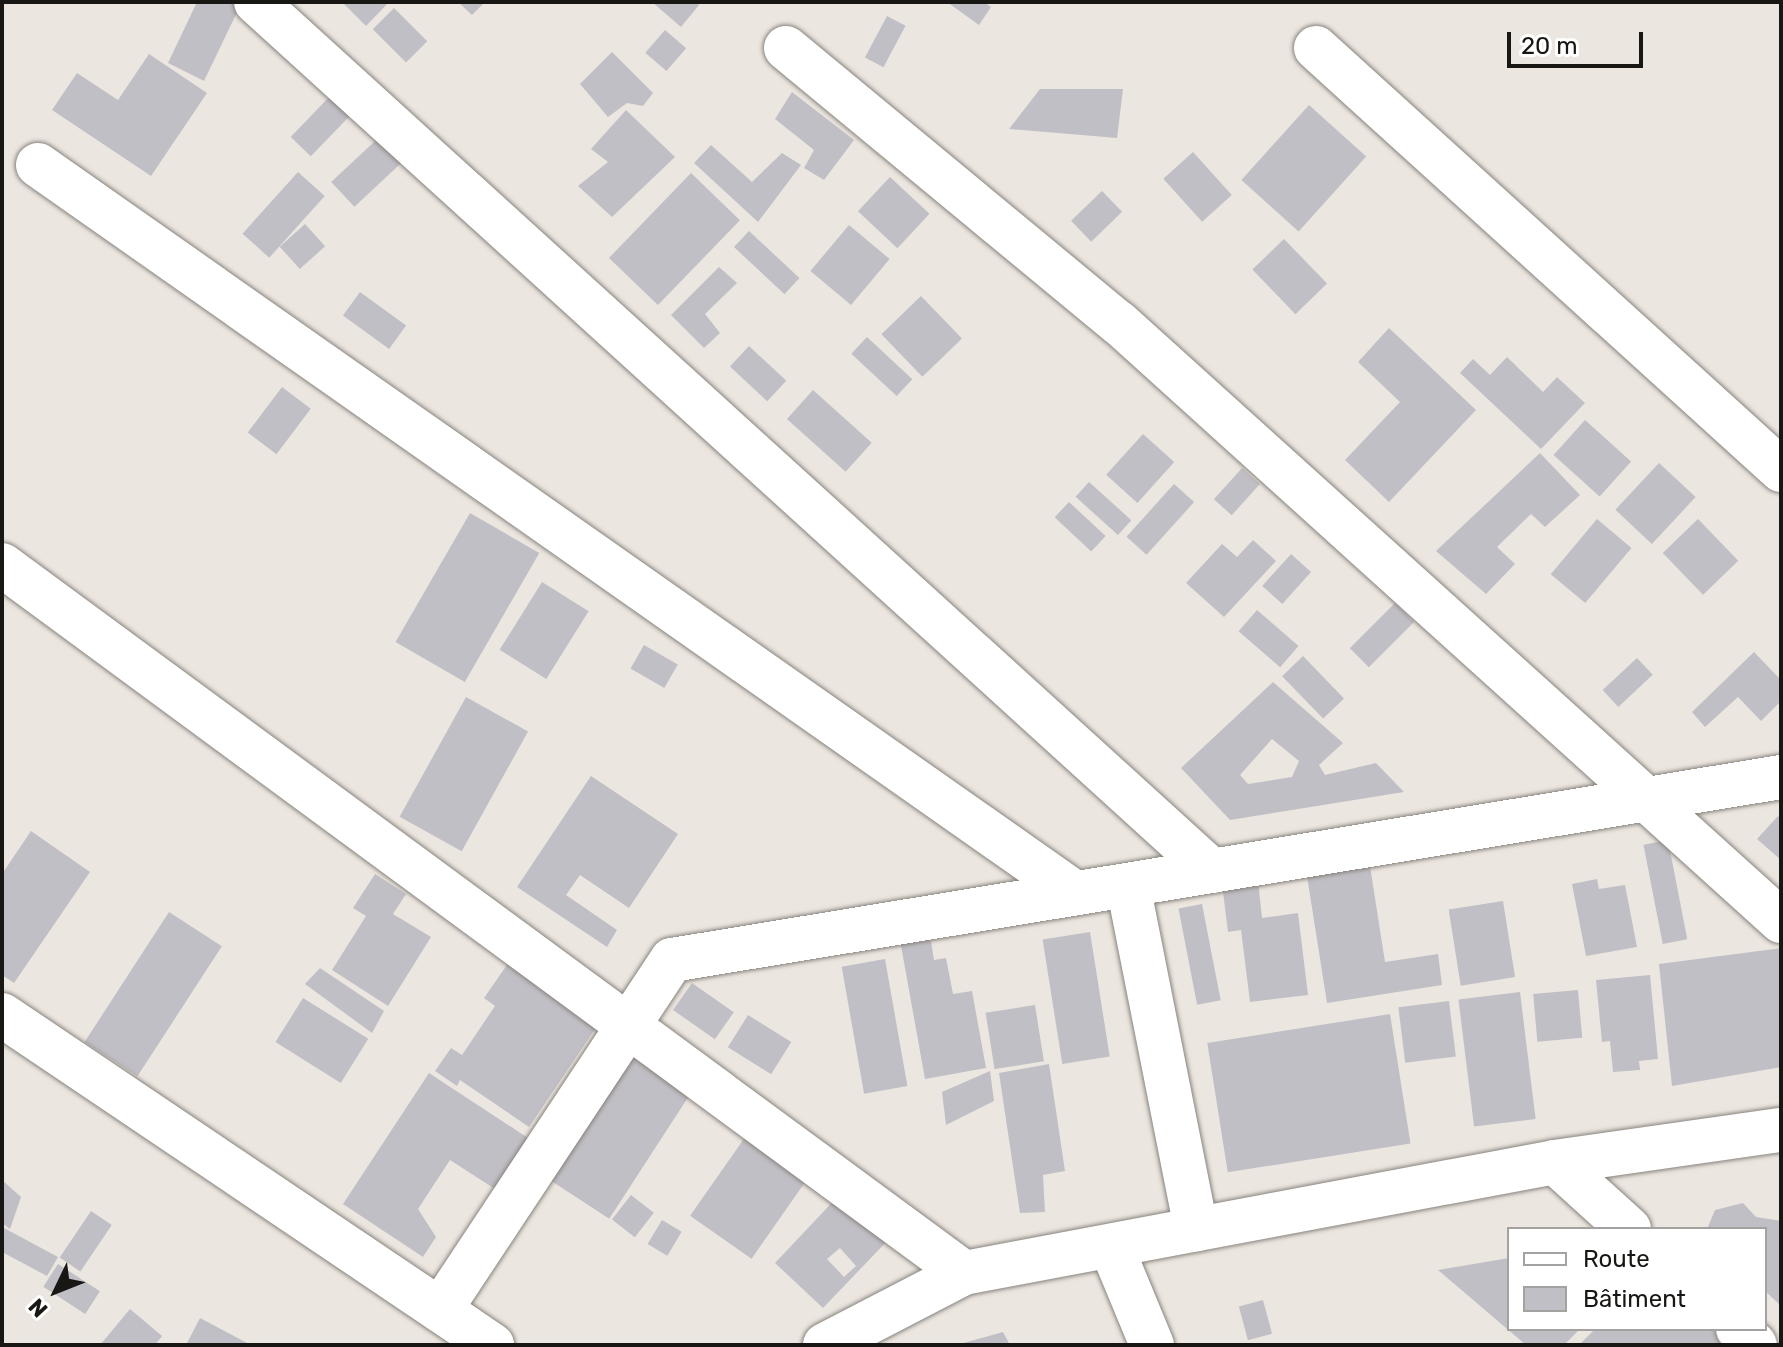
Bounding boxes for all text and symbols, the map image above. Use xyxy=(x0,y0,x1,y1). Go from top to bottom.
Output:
scale bar xyxy=(1511,16,1647,66)
text: 20 m xyxy=(1521,32,1578,60)
legend xyxy=(1507,1227,1767,1331)
text: Route xyxy=(1583,1245,1650,1273)
north arrow xyxy=(16,1251,96,1331)
text: Bâtiment xyxy=(1583,1285,1686,1313)
text: N xyxy=(23,1293,53,1323)

